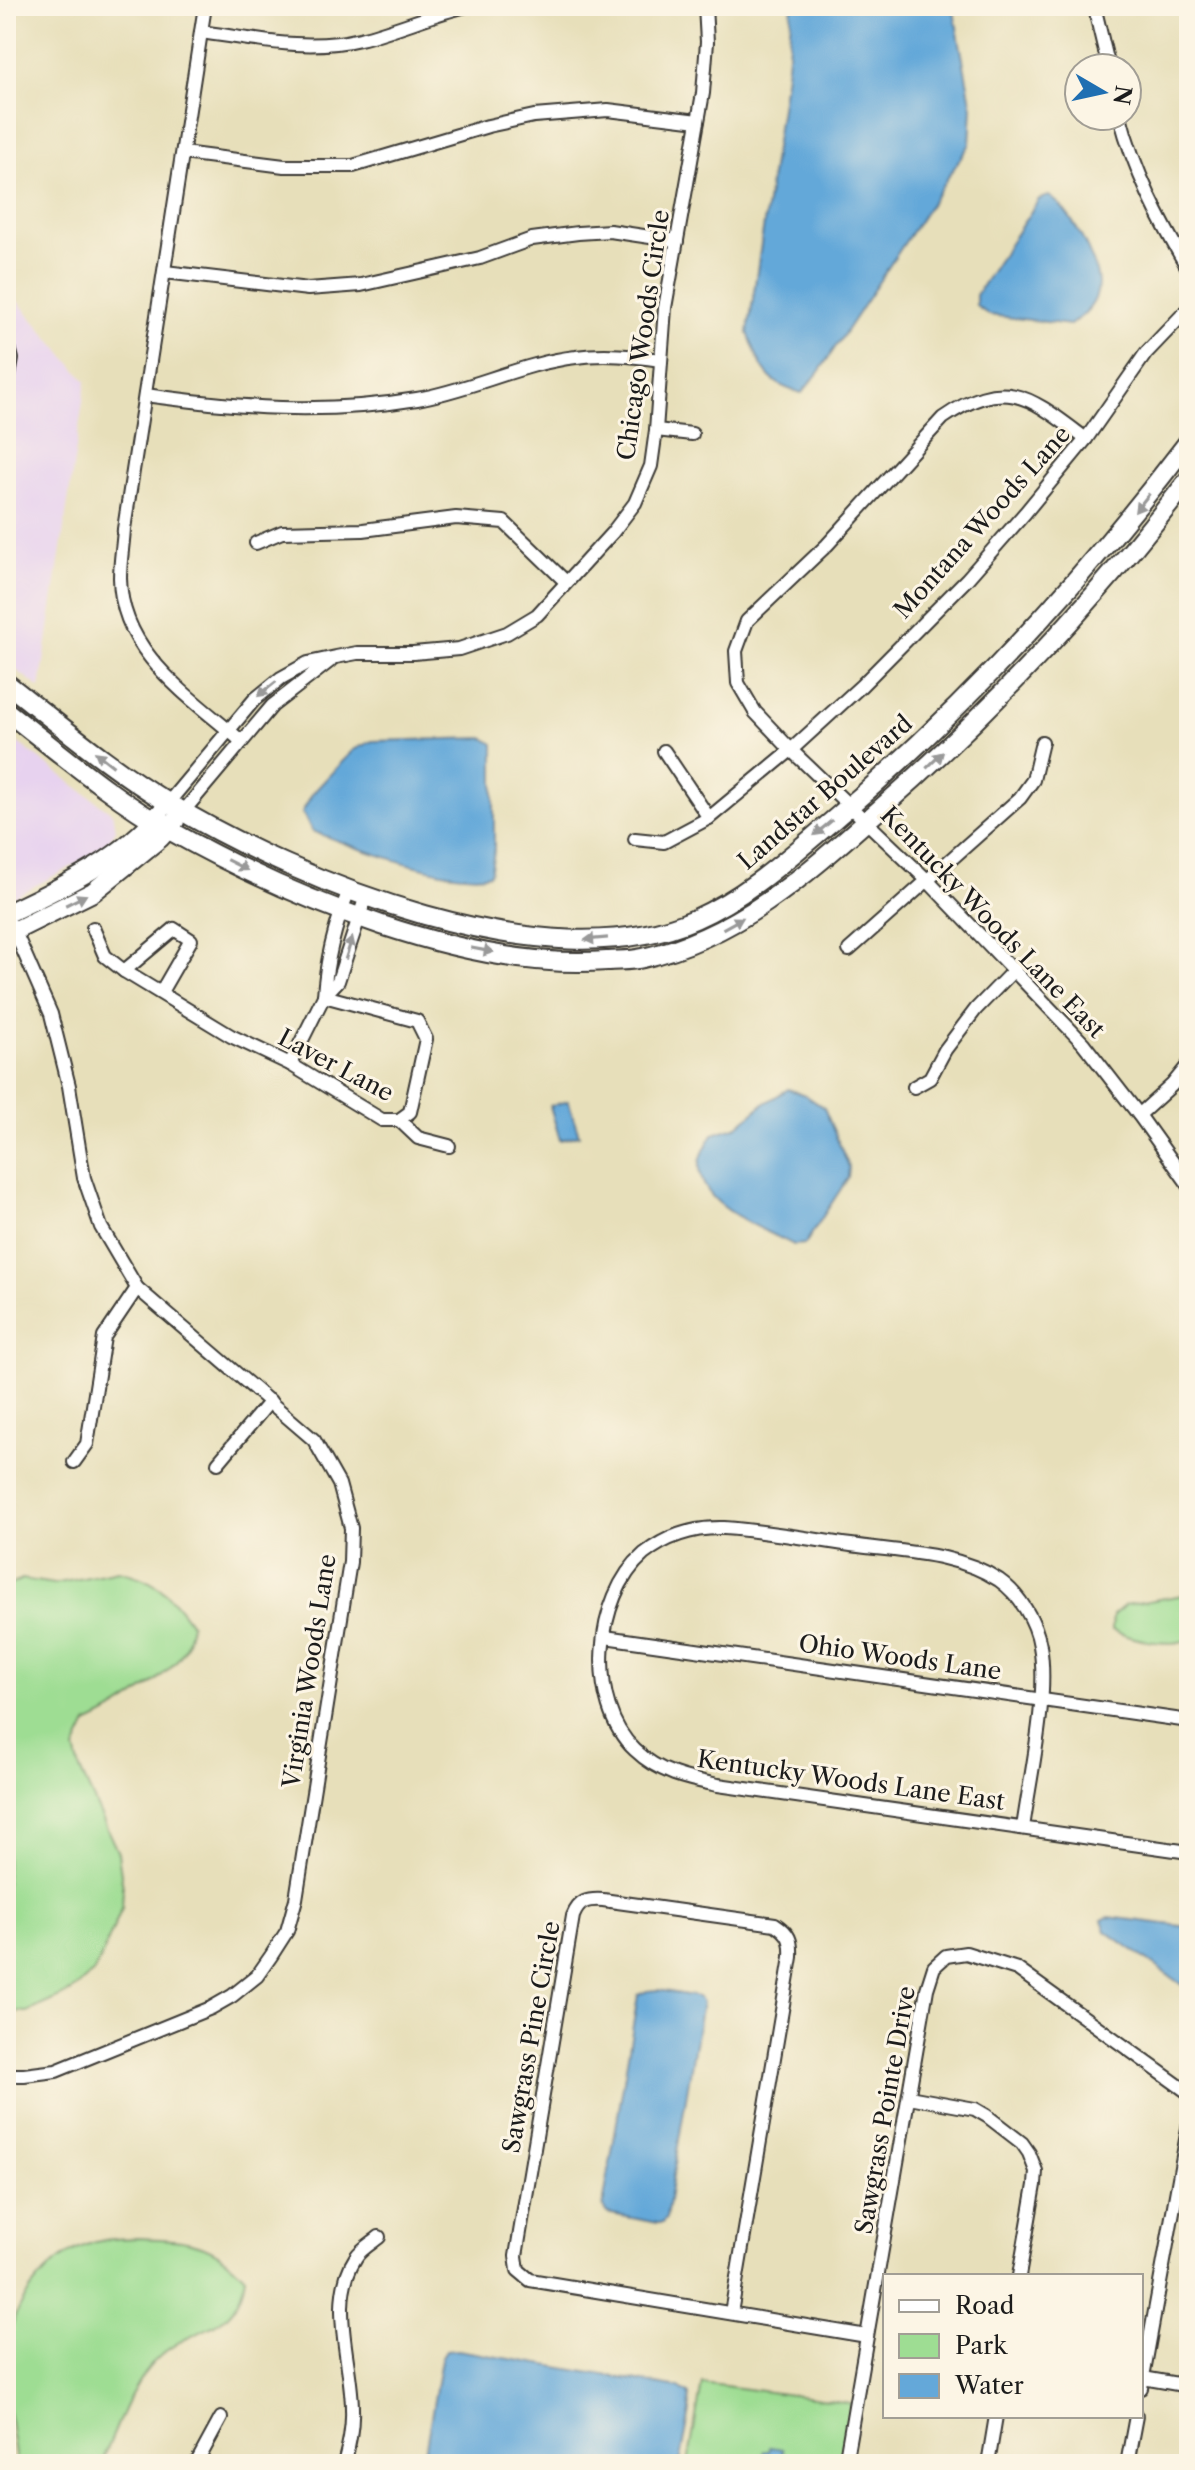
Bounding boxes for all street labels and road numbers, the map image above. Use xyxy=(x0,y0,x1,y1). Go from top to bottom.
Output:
street label: Chicago Woods Circle xyxy=(611,208,675,462)
street label: Montana Woods Lane xyxy=(888,420,1076,624)
street label: Landstar Boulevard xyxy=(732,708,918,876)
street label: Kentucky Woods Lane East xyxy=(875,800,1112,1044)
street label: Laver Lane xyxy=(273,1023,399,1107)
street label: Virginia Woods Lane xyxy=(276,1552,342,1791)
street label: Ohio Woods Lane xyxy=(797,1628,1003,1686)
street label: Kentucky Woods Lane East xyxy=(695,1744,1007,1816)
street label: Sawgrass Pine Circle xyxy=(496,1919,566,2155)
street label: Sawgrass Pointe Drive xyxy=(849,1984,921,2236)

